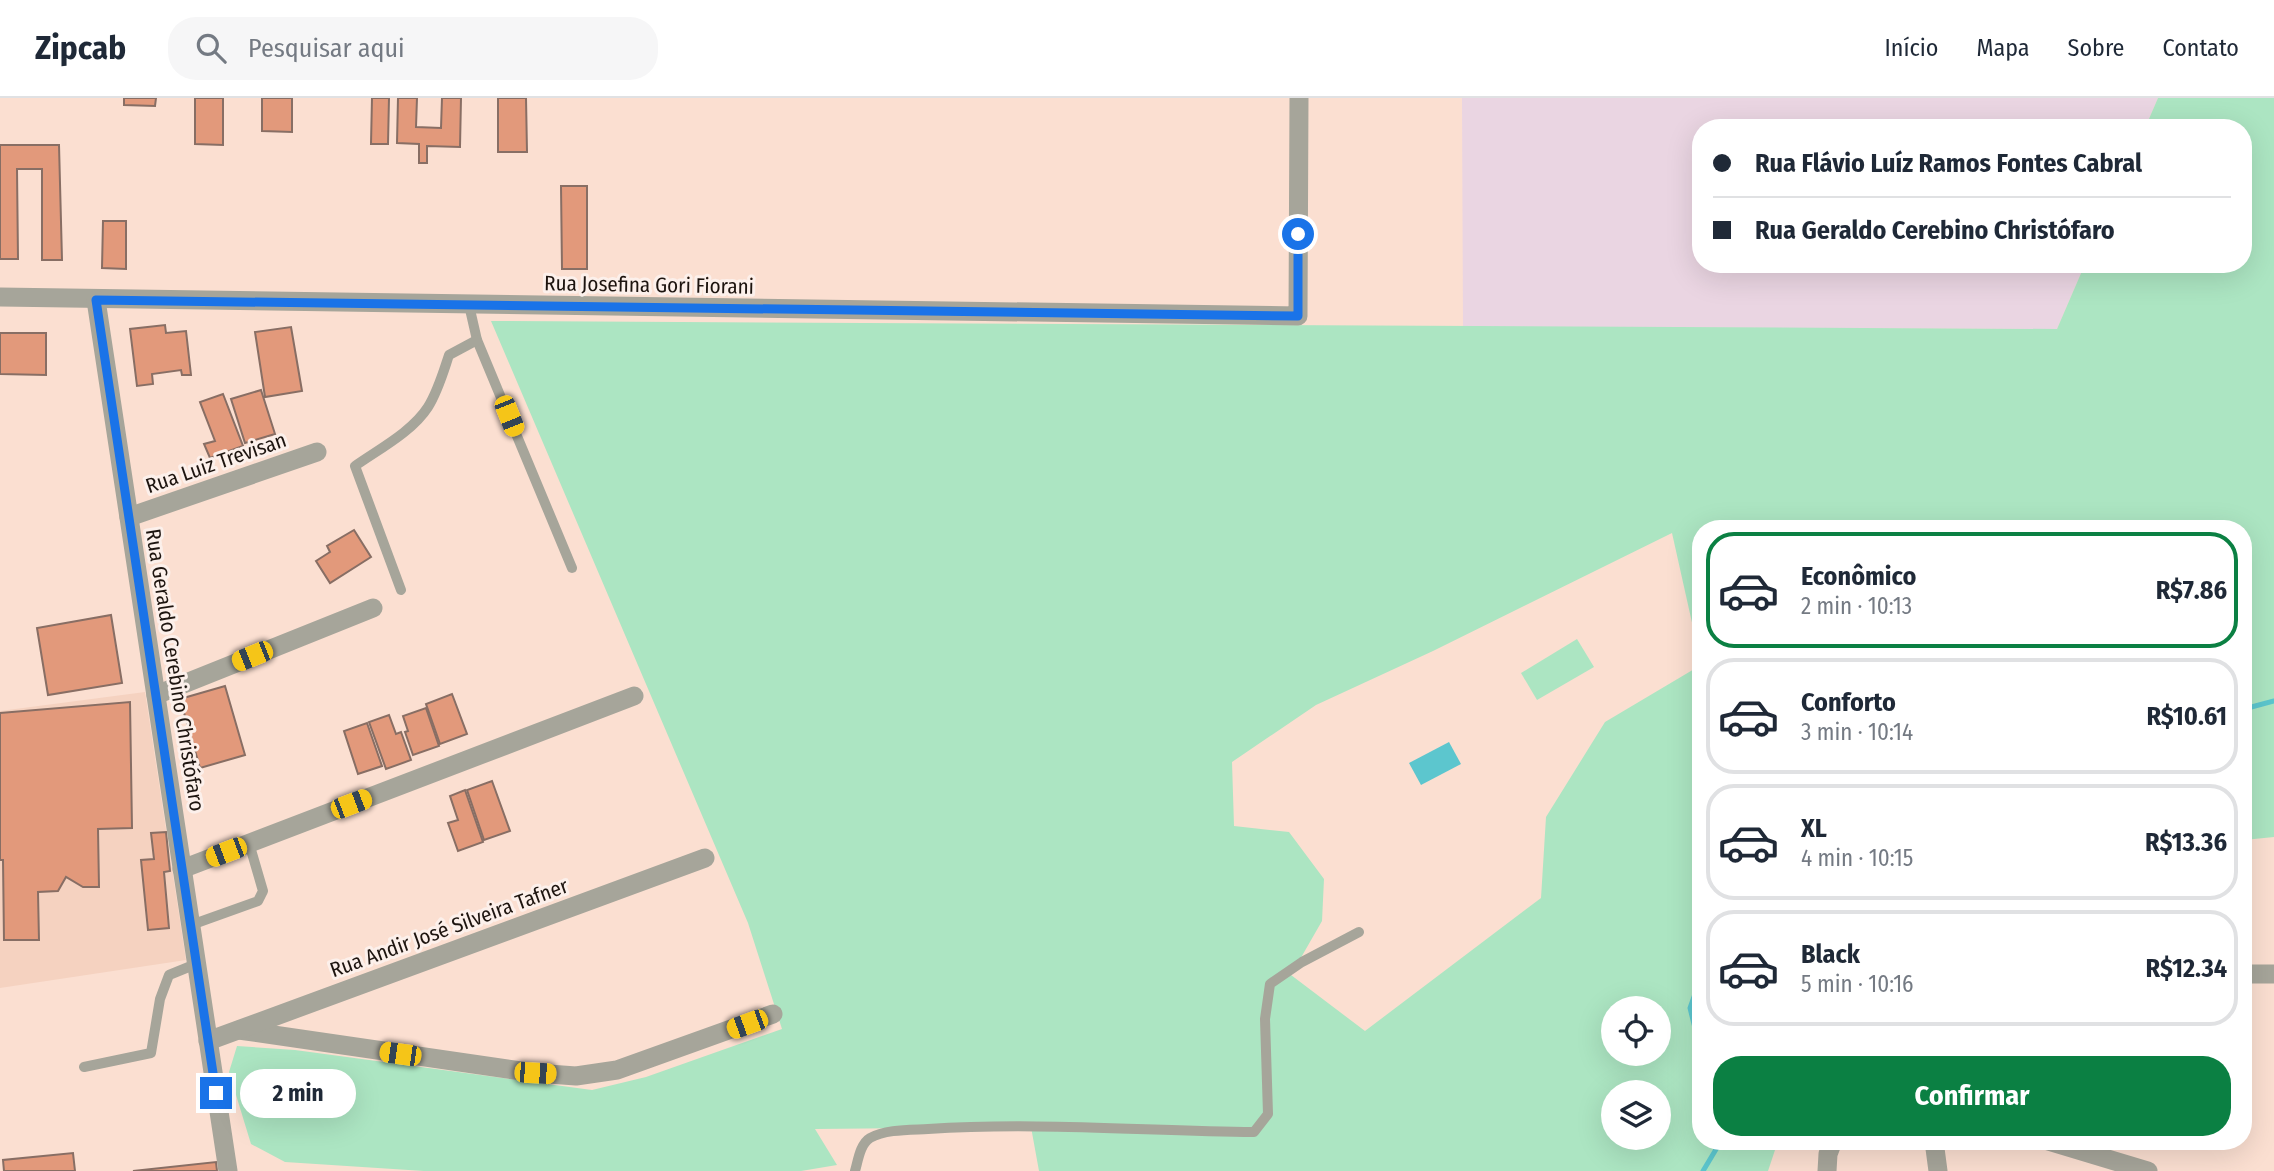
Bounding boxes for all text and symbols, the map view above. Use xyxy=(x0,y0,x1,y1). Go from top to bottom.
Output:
search box xyxy=(168,17,658,80)
text: Zipcab xyxy=(35,28,126,68)
icon: search xyxy=(192,29,230,67)
text: Pesquisar aqui xyxy=(248,33,405,64)
text: Início xyxy=(1885,34,1938,62)
text: Mapa xyxy=(1976,34,2030,62)
text: Sobre xyxy=(2068,34,2124,62)
text: Contato xyxy=(2162,34,2239,62)
text: Rua Flávio Luíz Ramos Fontes Cabral xyxy=(1755,148,2142,179)
text: Rua Geraldo Cerebino Christófaro xyxy=(1755,215,2115,246)
route start xyxy=(1282,218,1314,250)
street label: Rua Josefina Gori Fiorani xyxy=(544,270,754,300)
car xyxy=(492,393,527,439)
street label: Rua Luiz Trevisan xyxy=(142,427,290,499)
street label: Rua Geraldo Cerebino Christófaro xyxy=(140,527,210,813)
icon: car xyxy=(1717,559,1780,622)
text: Econômico xyxy=(1801,561,1916,592)
text: R$7.86 xyxy=(2156,575,2227,606)
text: 2 min · 10:13 xyxy=(1801,592,1912,620)
car xyxy=(229,638,276,674)
icon: car xyxy=(1717,685,1780,748)
text: Conforto xyxy=(1801,687,1896,718)
text: R$10.61 xyxy=(2146,701,2227,732)
text: 3 min · 10:14 xyxy=(1801,718,1913,746)
car xyxy=(328,787,375,821)
icon: car xyxy=(1717,811,1780,874)
text: XL xyxy=(1801,813,1827,844)
text: R$13.36 xyxy=(2145,827,2227,858)
car xyxy=(203,835,250,869)
text: 4 min · 10:15 xyxy=(1801,844,1913,872)
street label: Rua Andir José Silveira Tafner xyxy=(326,873,572,983)
icon: car xyxy=(1717,937,1780,1000)
text: Black xyxy=(1801,939,1860,970)
text: R$12.34 xyxy=(2146,953,2227,984)
text: 5 min · 10:16 xyxy=(1801,970,1914,998)
map controls xyxy=(1601,996,1671,1150)
button: locate xyxy=(1601,996,1671,1066)
car xyxy=(724,1007,771,1041)
car xyxy=(378,1041,423,1067)
button: Confirmar xyxy=(1713,1056,2231,1136)
car xyxy=(514,1061,557,1085)
callout: 2 min xyxy=(241,1068,356,1118)
route end xyxy=(200,1077,232,1109)
text: 2 min xyxy=(273,1079,324,1107)
button: layers xyxy=(1601,1080,1671,1150)

